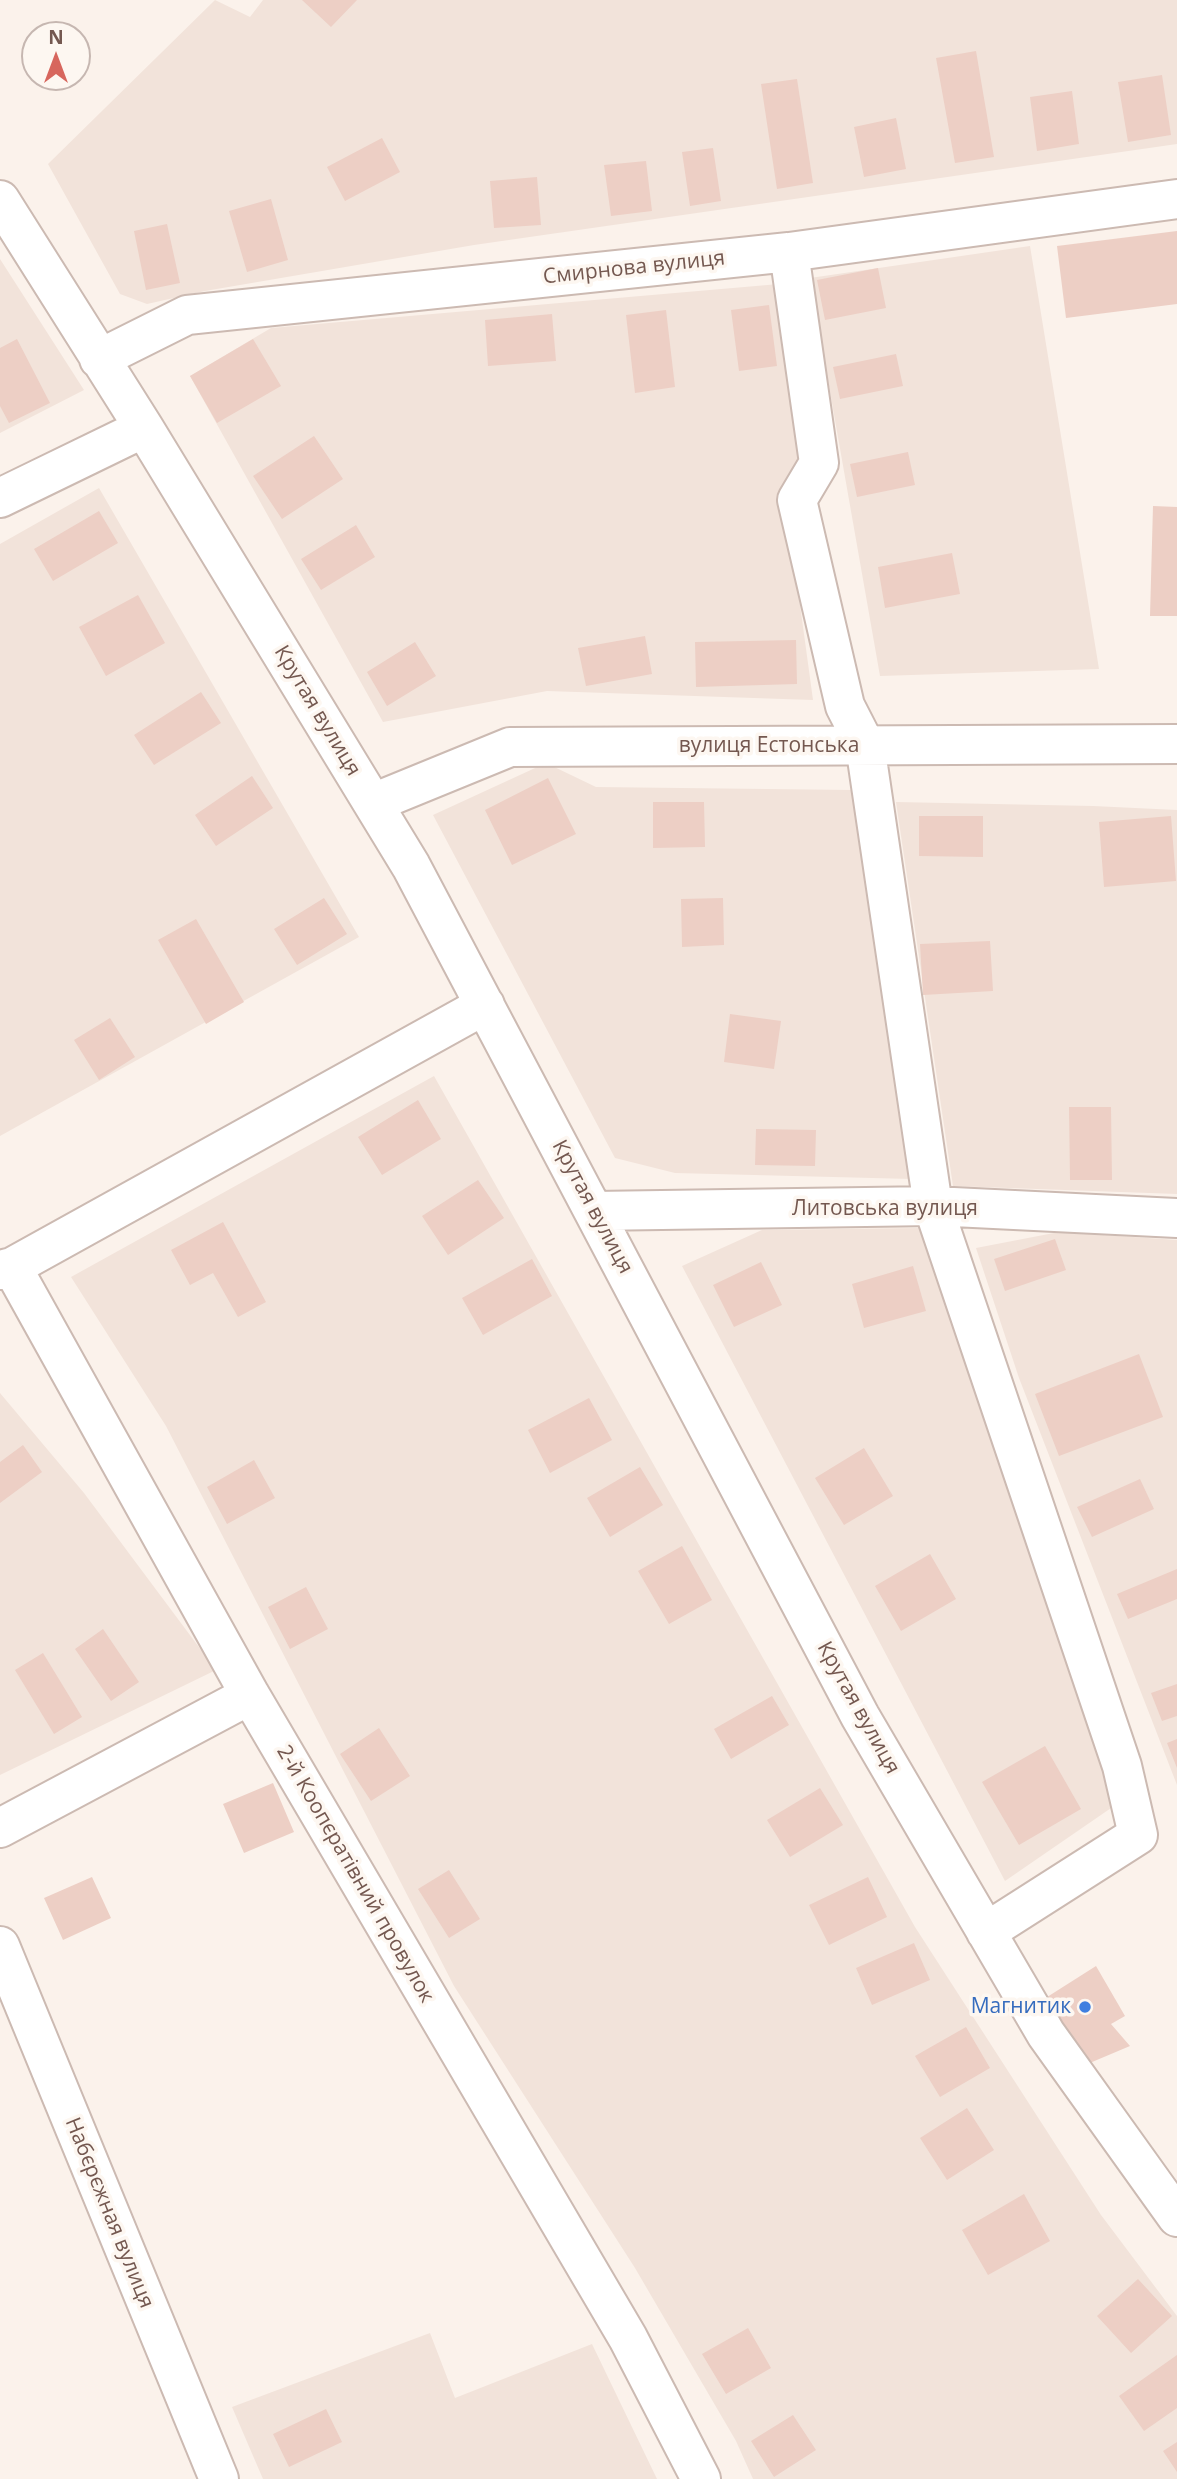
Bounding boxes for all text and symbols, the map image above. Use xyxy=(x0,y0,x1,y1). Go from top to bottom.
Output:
north arrow xyxy=(21,21,91,91)
text: N xyxy=(48,24,64,50)
street label: Смирнова вулиця xyxy=(542,246,726,290)
street label: Крутая вулиця xyxy=(268,641,366,781)
street label: вулиця Естонська xyxy=(679,733,859,759)
street label: Крутая вулиця xyxy=(546,1136,638,1278)
street label: Литовська вулиця xyxy=(792,1196,978,1222)
street label: Крутая вулиця xyxy=(811,1637,905,1779)
street label: 2-й Коопєратівний провулок xyxy=(271,1741,439,2007)
place label: Магнитик xyxy=(971,1994,1071,2020)
marker: Магнитик xyxy=(1077,1999,1093,2015)
street label: Набєрєжная вулиця xyxy=(59,2114,159,2312)

